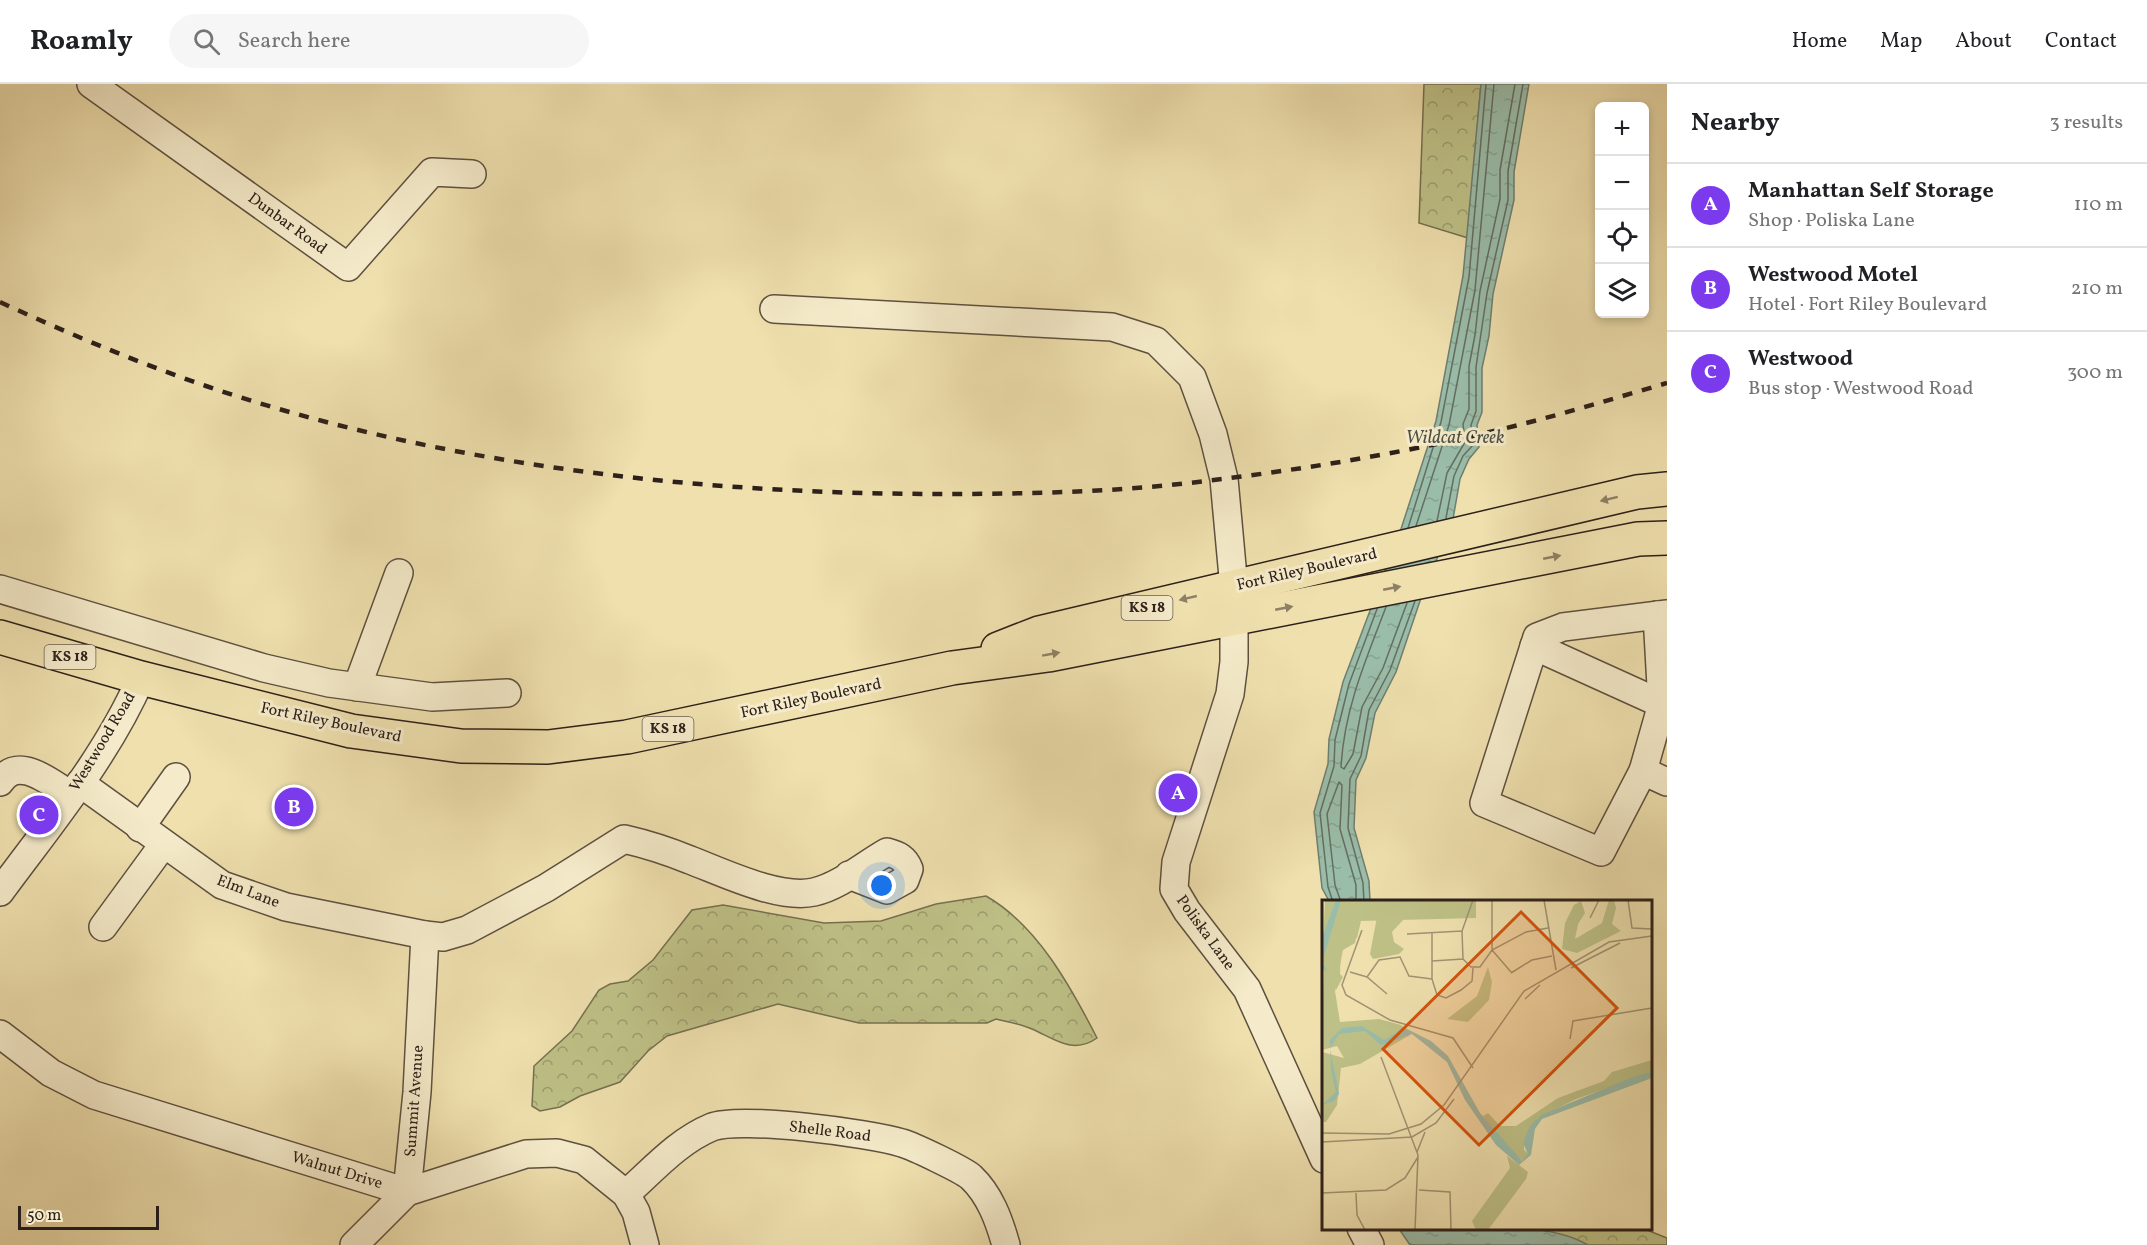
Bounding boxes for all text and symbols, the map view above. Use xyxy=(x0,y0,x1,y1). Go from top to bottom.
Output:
search box xyxy=(169,14,589,68)
text: Roamly xyxy=(30,22,133,61)
icon: search xyxy=(190,25,223,58)
text: Search here xyxy=(238,26,350,57)
text: Home xyxy=(1792,27,1847,56)
text: Map xyxy=(1880,27,1922,56)
text: About xyxy=(1955,27,2012,56)
text: Contact xyxy=(2045,27,2117,56)
map controls xyxy=(1595,102,1649,318)
button: + xyxy=(1595,102,1649,156)
text: Nearby xyxy=(1691,105,1780,141)
text: 3 results xyxy=(2049,109,2123,137)
button: − xyxy=(1595,156,1649,210)
text: Manhattan Self Storage xyxy=(1748,176,1994,207)
street label: Dunbar Road xyxy=(243,188,331,260)
text: A xyxy=(1703,191,1718,219)
text: 110 m xyxy=(2074,191,2123,219)
text: Shop · Poliska Lane xyxy=(1748,207,1915,235)
button: locate xyxy=(1595,210,1649,264)
text: Westwood Motel xyxy=(1748,260,1918,291)
button: layers xyxy=(1595,264,1649,318)
text: B xyxy=(1704,275,1717,303)
text: 210 m xyxy=(2071,275,2123,303)
text: Hotel · Fort Riley Boulevard xyxy=(1748,291,1987,319)
text: Westwood xyxy=(1748,344,1853,375)
text: C xyxy=(1704,359,1717,387)
text: 300 m xyxy=(2067,359,2123,387)
text: Bus stop · Westwood Road xyxy=(1748,375,1974,403)
water label: Wildcat Creek xyxy=(1406,426,1504,451)
one-way arrow xyxy=(1600,495,1619,505)
street label: Fort Riley Boulevard xyxy=(1235,543,1379,597)
one-way arrow xyxy=(1543,552,1562,561)
one-way arrow xyxy=(1382,583,1401,592)
one-way arrow xyxy=(1178,594,1197,604)
road number: KS 18 xyxy=(1122,596,1172,620)
one-way arrow xyxy=(1274,603,1293,612)
road number: KS 18 xyxy=(44,645,96,669)
one-way arrow xyxy=(1042,649,1061,658)
street label: Fort Riley Boulevard xyxy=(739,673,883,725)
street label: Westwood Road xyxy=(65,688,141,796)
street label: Fort Riley Boulevard xyxy=(259,697,403,749)
road number: KS 18 xyxy=(642,717,694,741)
pin: A xyxy=(1158,770,1198,816)
pin: B xyxy=(274,784,314,830)
pin: C xyxy=(20,792,58,838)
street label: Elm Lane xyxy=(213,870,283,914)
your location xyxy=(867,871,896,900)
street label: Poliska Lane xyxy=(1170,891,1240,975)
inset map xyxy=(1322,900,1652,1230)
street label: Summit Avenue xyxy=(400,1044,430,1158)
street label: Shelle Road xyxy=(788,1116,872,1148)
street label: Walnut Drive xyxy=(289,1147,385,1195)
scale bar xyxy=(18,1203,159,1230)
text: 50 m xyxy=(27,1205,61,1227)

